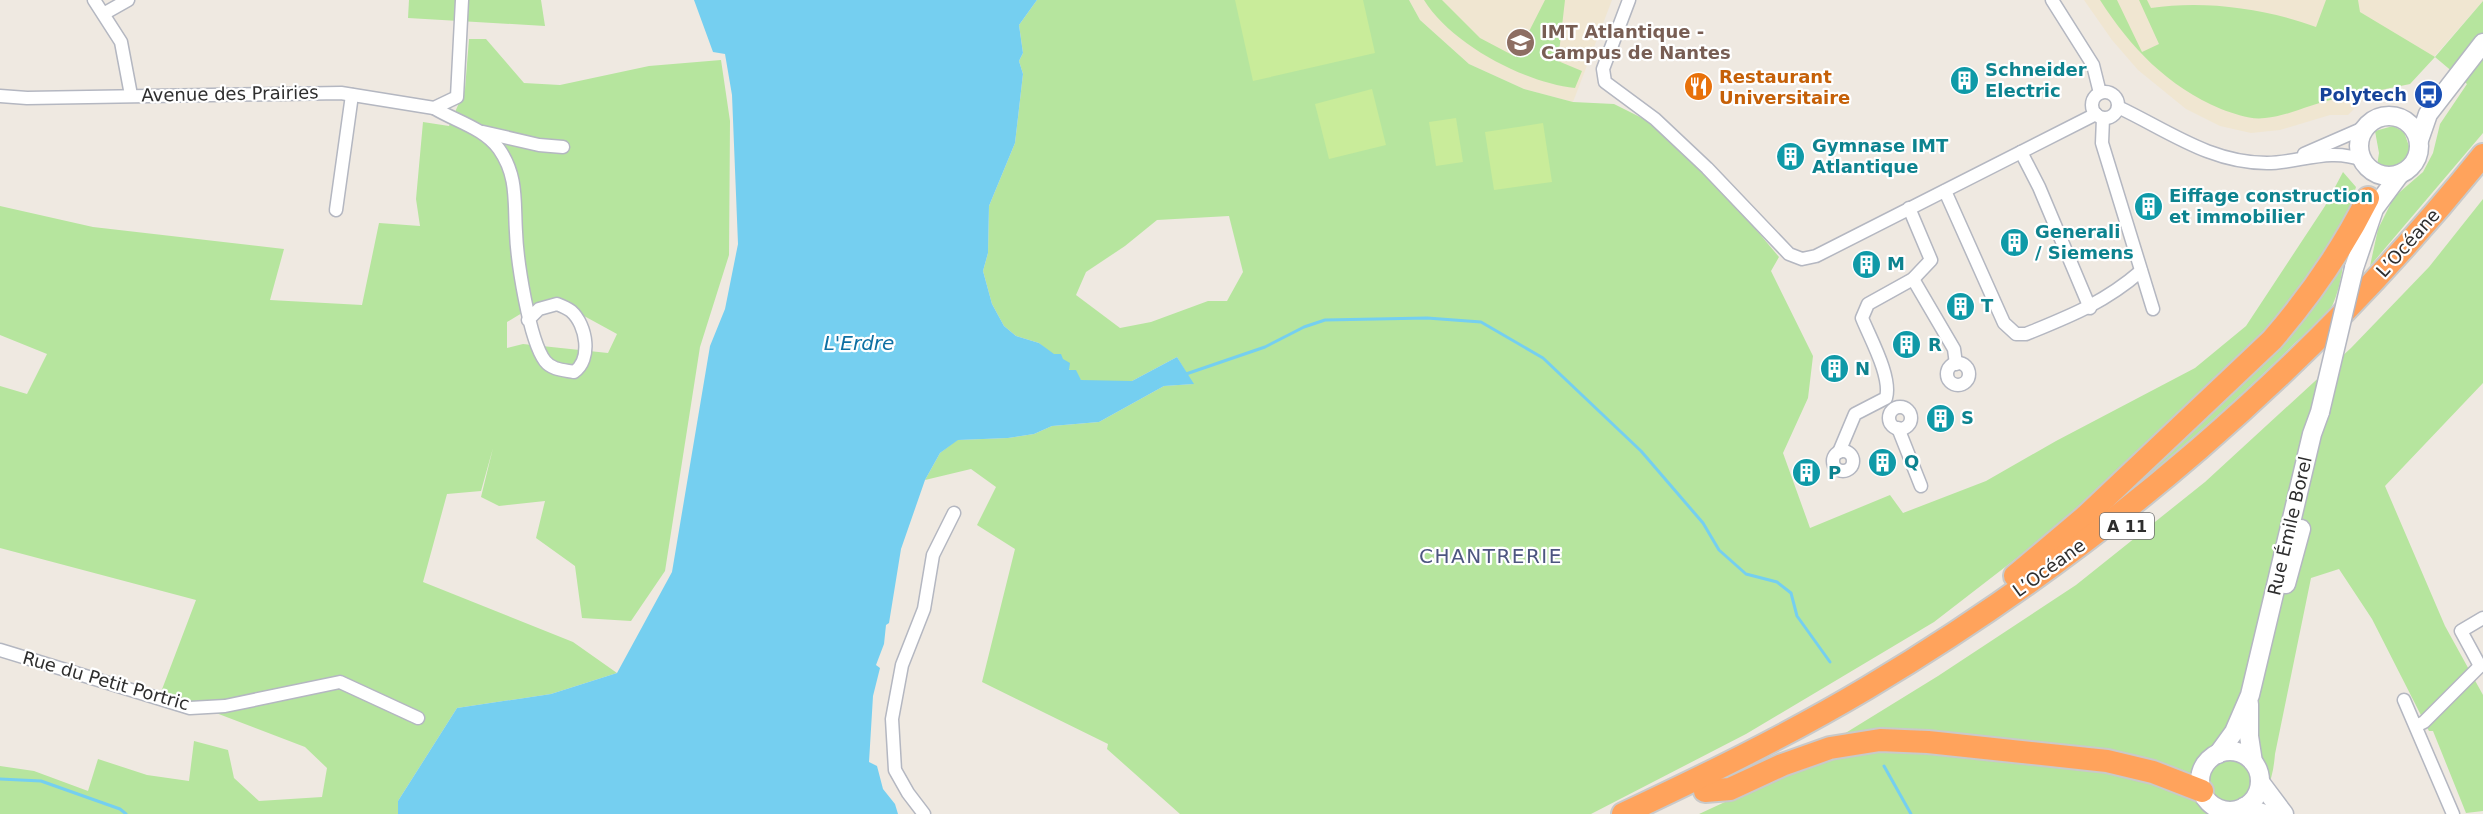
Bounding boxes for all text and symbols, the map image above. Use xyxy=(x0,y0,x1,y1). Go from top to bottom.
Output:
place label: IMT Atlantique - Campus de Nantes xyxy=(1541,21,1731,63)
school or university icon: IMT Atlantique - Campus de Nantes xyxy=(1504,26,1536,58)
place label: Schneider Electric xyxy=(1985,59,2087,101)
building icon: Schneider Electric xyxy=(1948,64,1980,96)
place label: Restaurant Universitaire xyxy=(1719,66,1850,108)
restaurant icon: Restaurant Universitaire xyxy=(1682,71,1714,103)
bus stop icon: Polytech xyxy=(2412,79,2444,111)
street label: Avenue des Prairies xyxy=(141,81,319,106)
place label: Polytech xyxy=(2319,84,2407,105)
place label: Gymnase IMT Atlantique xyxy=(1812,135,1949,177)
building icon: Gymnase IMT Atlantique xyxy=(1775,140,1807,172)
place label: Eiffage construction et immobilier xyxy=(2169,185,2373,227)
building icon: Eiffage construction et immobilier xyxy=(2132,190,2164,222)
street label: L’Océane xyxy=(2372,204,2444,281)
place label: Generali / Siemens xyxy=(2035,221,2134,263)
building icon: Generali / Siemens xyxy=(1998,226,2030,258)
building icon: M xyxy=(1850,248,1882,280)
place label: M xyxy=(1887,253,1905,274)
building icon: T xyxy=(1944,290,1976,322)
place label: T xyxy=(1981,295,1994,316)
building icon: R xyxy=(1891,329,1923,361)
water label: L'Erdre xyxy=(824,331,894,355)
place label: R xyxy=(1928,334,1942,355)
building icon: N xyxy=(1818,353,1850,385)
place label: N xyxy=(1855,358,1870,379)
building icon: S xyxy=(1924,402,1956,434)
place label: S xyxy=(1961,407,1974,428)
building icon: Q xyxy=(1867,446,1899,478)
place label: Q xyxy=(1904,451,1919,472)
street label: Rue Émile Borel xyxy=(2263,454,2316,597)
building icon: P xyxy=(1791,457,1823,489)
place label: P xyxy=(1828,462,1841,483)
road number: A 11 xyxy=(2100,513,2154,539)
street label: L’Océane xyxy=(2008,534,2089,601)
district label: CHANTRERIE xyxy=(1419,544,1563,568)
street label: Rue du Petit Portric xyxy=(20,647,192,714)

